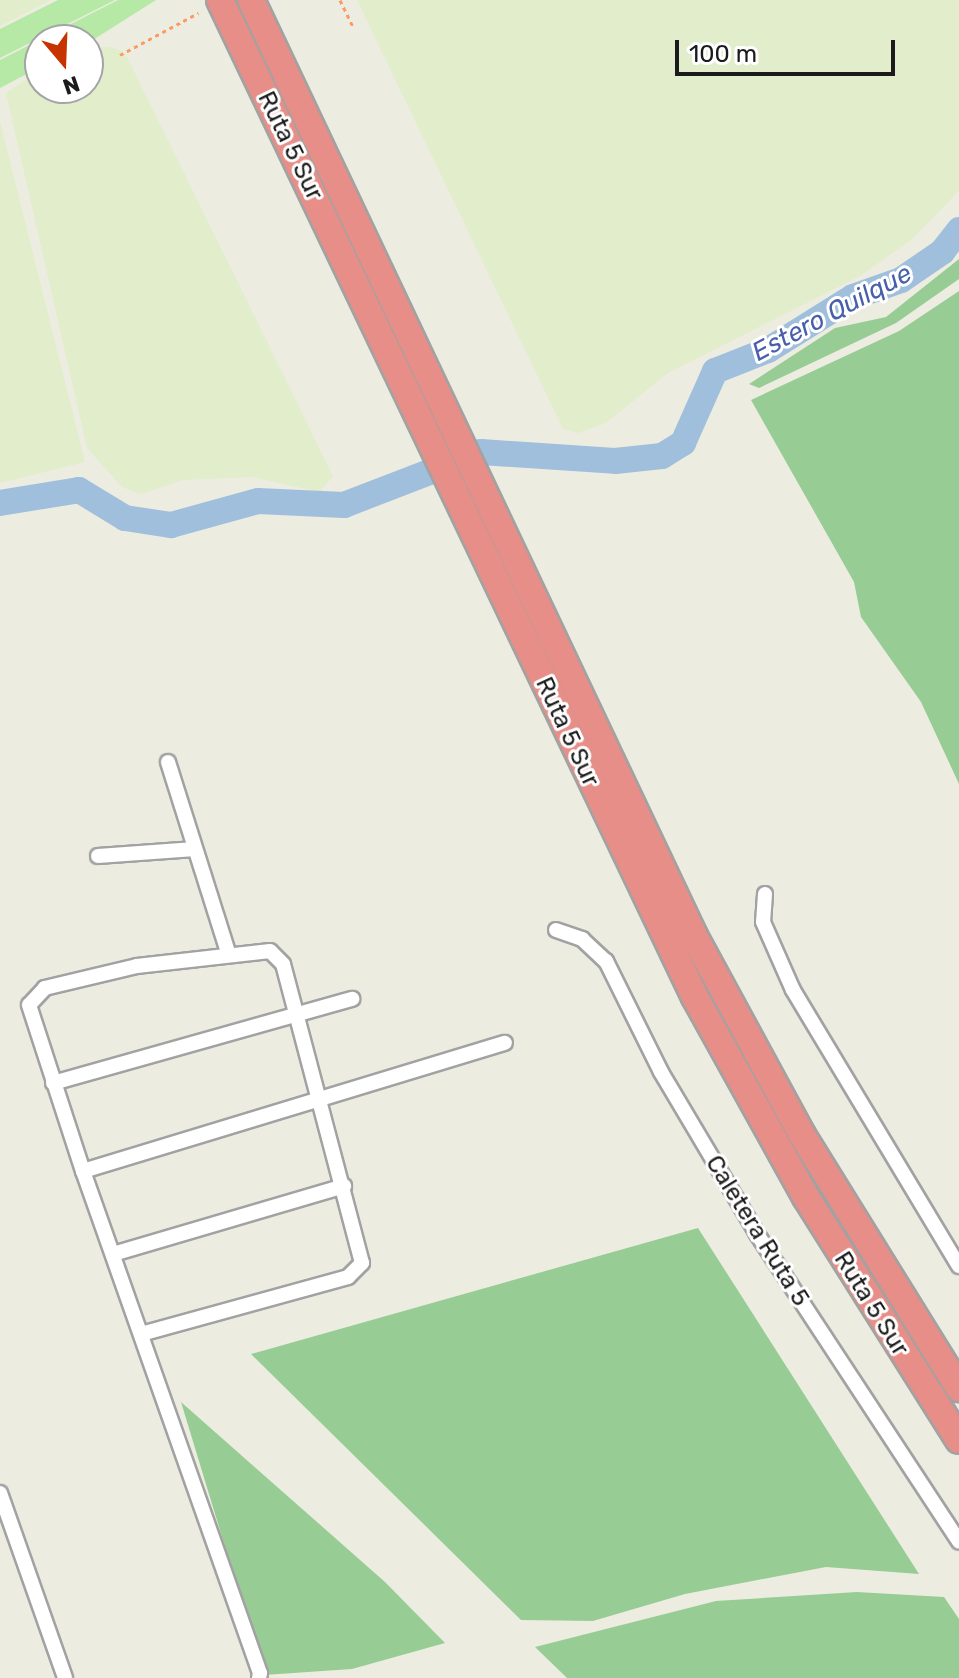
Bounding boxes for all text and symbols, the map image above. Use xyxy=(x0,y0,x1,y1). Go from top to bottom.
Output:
north arrow xyxy=(24,24,104,104)
scale bar xyxy=(679,24,899,74)
text: 100 m xyxy=(689,40,757,68)
text: N xyxy=(59,70,83,101)
street label: Ruta 5 Sur xyxy=(251,87,329,205)
water label: Estero Quilque xyxy=(747,258,917,368)
street label: Ruta 5 Sur xyxy=(529,673,605,791)
street label: Caletera Ruta 5 xyxy=(699,1150,815,1312)
street label: Ruta 5 Sur xyxy=(828,1247,914,1361)

